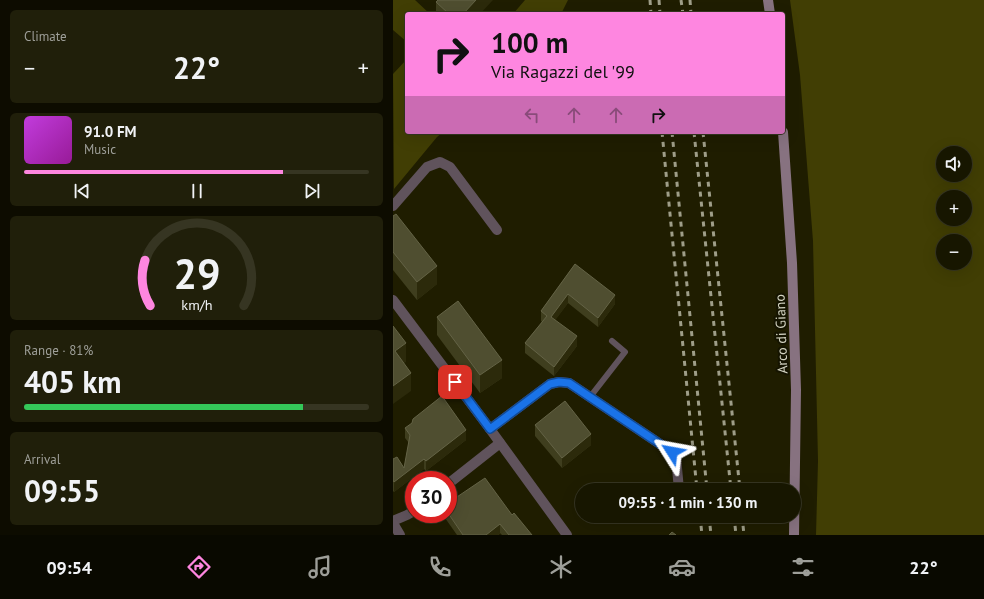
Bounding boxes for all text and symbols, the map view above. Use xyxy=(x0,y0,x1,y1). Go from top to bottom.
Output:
text: 100 m xyxy=(491,24,568,61)
text: Climate xyxy=(24,28,67,45)
icon: right xyxy=(425,28,477,80)
text: 22° xyxy=(173,48,220,87)
text: − xyxy=(24,54,35,82)
text: + xyxy=(358,54,369,82)
text: Via Ragazzi del '99 xyxy=(491,60,635,83)
icon: left xyxy=(521,104,543,126)
icon: ahead xyxy=(563,104,585,126)
icon: ahead xyxy=(605,104,627,126)
icon: right xyxy=(647,104,669,126)
text: 91.0 FM xyxy=(84,122,137,141)
text: Music xyxy=(84,141,116,158)
map controls xyxy=(936,146,972,270)
button: sound xyxy=(936,146,972,182)
icon: previous xyxy=(71,180,93,202)
icon: pause xyxy=(186,180,208,202)
icon: next xyxy=(301,180,323,202)
button: + xyxy=(936,190,972,226)
button: − xyxy=(936,234,972,270)
text: 29 xyxy=(173,246,220,299)
text: km/h xyxy=(181,294,212,313)
street label: Arco di Giano xyxy=(771,294,791,374)
text: Range · 81% xyxy=(24,342,93,359)
text: 405 km xyxy=(24,362,122,401)
pin xyxy=(438,365,472,399)
icon: arrive xyxy=(444,371,466,393)
position arrow xyxy=(651,431,693,473)
text: Arrival xyxy=(24,451,60,468)
text: 09:55 xyxy=(24,471,100,510)
speed limit sign: 30 xyxy=(405,471,457,523)
text: 09:55 · 1 min · 130 m xyxy=(619,493,757,512)
icon: directions xyxy=(185,553,213,581)
icon: music xyxy=(306,553,334,581)
icon: phone xyxy=(426,553,454,581)
icon: climate xyxy=(547,553,575,581)
icon: car xyxy=(668,553,696,581)
icon: filters xyxy=(789,553,817,581)
text: 09:54 xyxy=(46,556,92,579)
text: 22° xyxy=(909,556,938,579)

